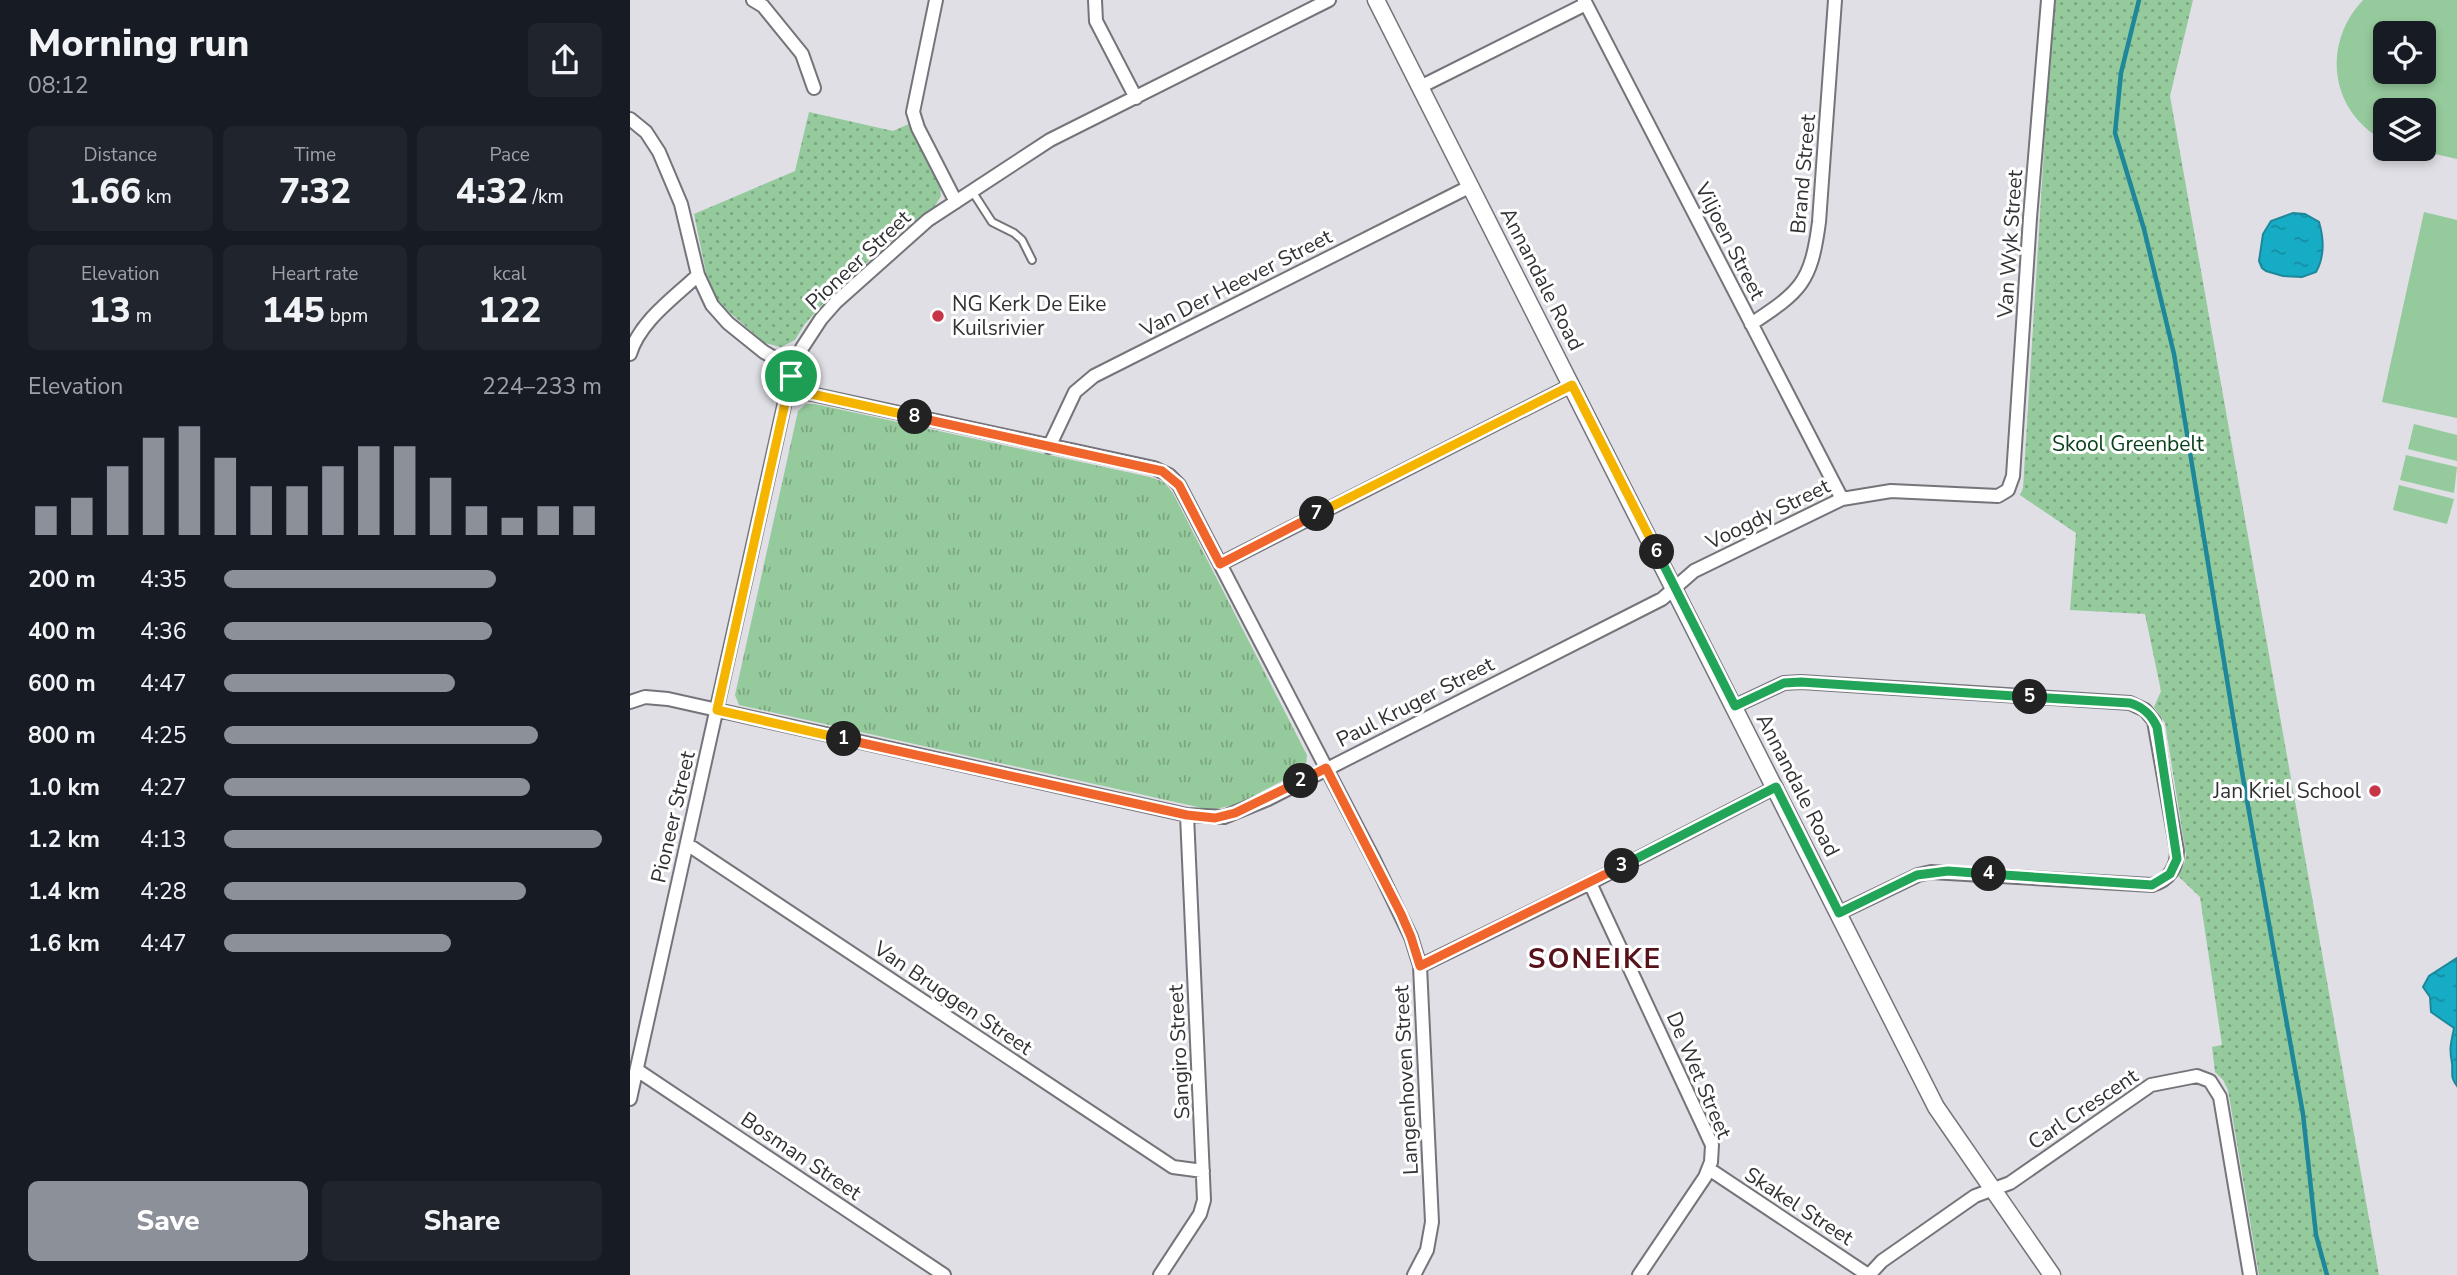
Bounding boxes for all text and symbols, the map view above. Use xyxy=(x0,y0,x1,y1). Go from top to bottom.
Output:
text: Morning run xyxy=(28,18,249,69)
map controls xyxy=(2373,21,2436,161)
button: locate xyxy=(2373,21,2436,84)
button: share xyxy=(528,23,602,97)
text: 08:12 xyxy=(28,70,88,101)
button: layers xyxy=(2373,98,2436,161)
street label: Brand Street xyxy=(1784,113,1822,235)
text: Distance xyxy=(83,142,157,168)
text: Time xyxy=(294,142,336,168)
text: Pace xyxy=(489,142,530,168)
text: 1.66 xyxy=(69,168,141,215)
text: 7:32 xyxy=(279,168,351,215)
text: 4:32 xyxy=(456,168,528,215)
street label: Van Wyk Street xyxy=(1991,168,2029,320)
street label: Viljoen Street xyxy=(1688,177,1772,305)
text: km xyxy=(141,184,172,210)
text: /km xyxy=(528,184,564,210)
street label: Annandale Road xyxy=(1494,203,1590,355)
street label: Pioneer Street xyxy=(799,204,917,316)
street label: Van Der Heever Street xyxy=(1134,222,1337,344)
text: Elevation xyxy=(81,261,160,287)
text: Heart rate xyxy=(272,261,358,287)
text: kcal xyxy=(493,261,527,287)
text: 13 xyxy=(89,287,131,334)
text: 145 xyxy=(262,287,325,334)
text: 122 xyxy=(478,287,541,334)
place label: NG Kerk De Eike Kuilsrivier xyxy=(952,290,1106,342)
text: m xyxy=(131,303,152,329)
text: bpm xyxy=(325,303,368,329)
marker: NG Kerk De Eike Kuilsrivier xyxy=(930,308,946,324)
pin xyxy=(761,346,821,406)
icon: arrive xyxy=(772,357,810,395)
text: Elevation xyxy=(28,371,123,402)
text: 224–233 m xyxy=(482,371,602,402)
pin: 8 xyxy=(898,400,932,434)
text: 8 xyxy=(909,403,920,429)
park label: Skool Greenbelt xyxy=(2052,430,2205,458)
street label: Voogdy Street xyxy=(1700,472,1835,557)
pin: 7 xyxy=(1300,496,1334,532)
text: 7 xyxy=(1311,500,1322,526)
pin: 6 xyxy=(1640,534,1674,570)
text: 6 xyxy=(1651,538,1662,564)
text: 200 m xyxy=(28,564,96,595)
text: 4:35 xyxy=(140,564,187,595)
text: 400 m xyxy=(28,616,96,647)
text: 4:36 xyxy=(140,616,187,647)
street label: Paul Kruger Street xyxy=(1331,650,1499,754)
text: 600 m xyxy=(28,668,96,699)
text: 4:47 xyxy=(140,668,187,699)
pin: 5 xyxy=(2012,680,2048,714)
text: 5 xyxy=(2024,683,2035,709)
street label: Annandale Road xyxy=(1750,709,1846,861)
text: 800 m xyxy=(28,720,96,751)
text: 4:25 xyxy=(140,720,187,751)
pin: 1 xyxy=(826,722,862,756)
text: 1 xyxy=(838,725,849,751)
street label: Pioneer Street xyxy=(644,748,702,886)
pin: 2 xyxy=(1284,764,1318,798)
text: 2 xyxy=(1295,767,1306,793)
text: 1.0 km xyxy=(28,772,100,803)
text: 4:27 xyxy=(140,772,187,803)
place label: Jan Kriel School xyxy=(2212,777,2362,805)
marker: Jan Kriel School xyxy=(2367,783,2383,799)
text: 1.2 km xyxy=(28,824,100,855)
text: 4:13 xyxy=(140,824,187,855)
pin: 3 xyxy=(1604,848,1640,884)
text: 3 xyxy=(1616,852,1627,878)
pin: 4 xyxy=(1972,856,2006,892)
text: 4 xyxy=(1983,860,1994,886)
text: 1.4 km xyxy=(28,876,100,907)
text: 4:28 xyxy=(140,876,187,907)
text: 1.6 km xyxy=(28,928,100,959)
text: 4:47 xyxy=(140,928,187,959)
street label: Van Bruggen Street xyxy=(867,934,1038,1062)
district label: SONEIKE xyxy=(1528,940,1662,978)
street label: Sangiro Street xyxy=(1161,983,1197,1120)
street label: Langenhoven Street xyxy=(1387,984,1425,1175)
street label: De Wet Street xyxy=(1660,1007,1739,1143)
street label: Carl Crescent xyxy=(2023,1062,2144,1156)
street label: Bosman Street xyxy=(735,1105,867,1207)
street label: Skakel Street xyxy=(1739,1160,1859,1252)
button: Save xyxy=(28,1181,308,1261)
button: Share xyxy=(322,1181,602,1261)

